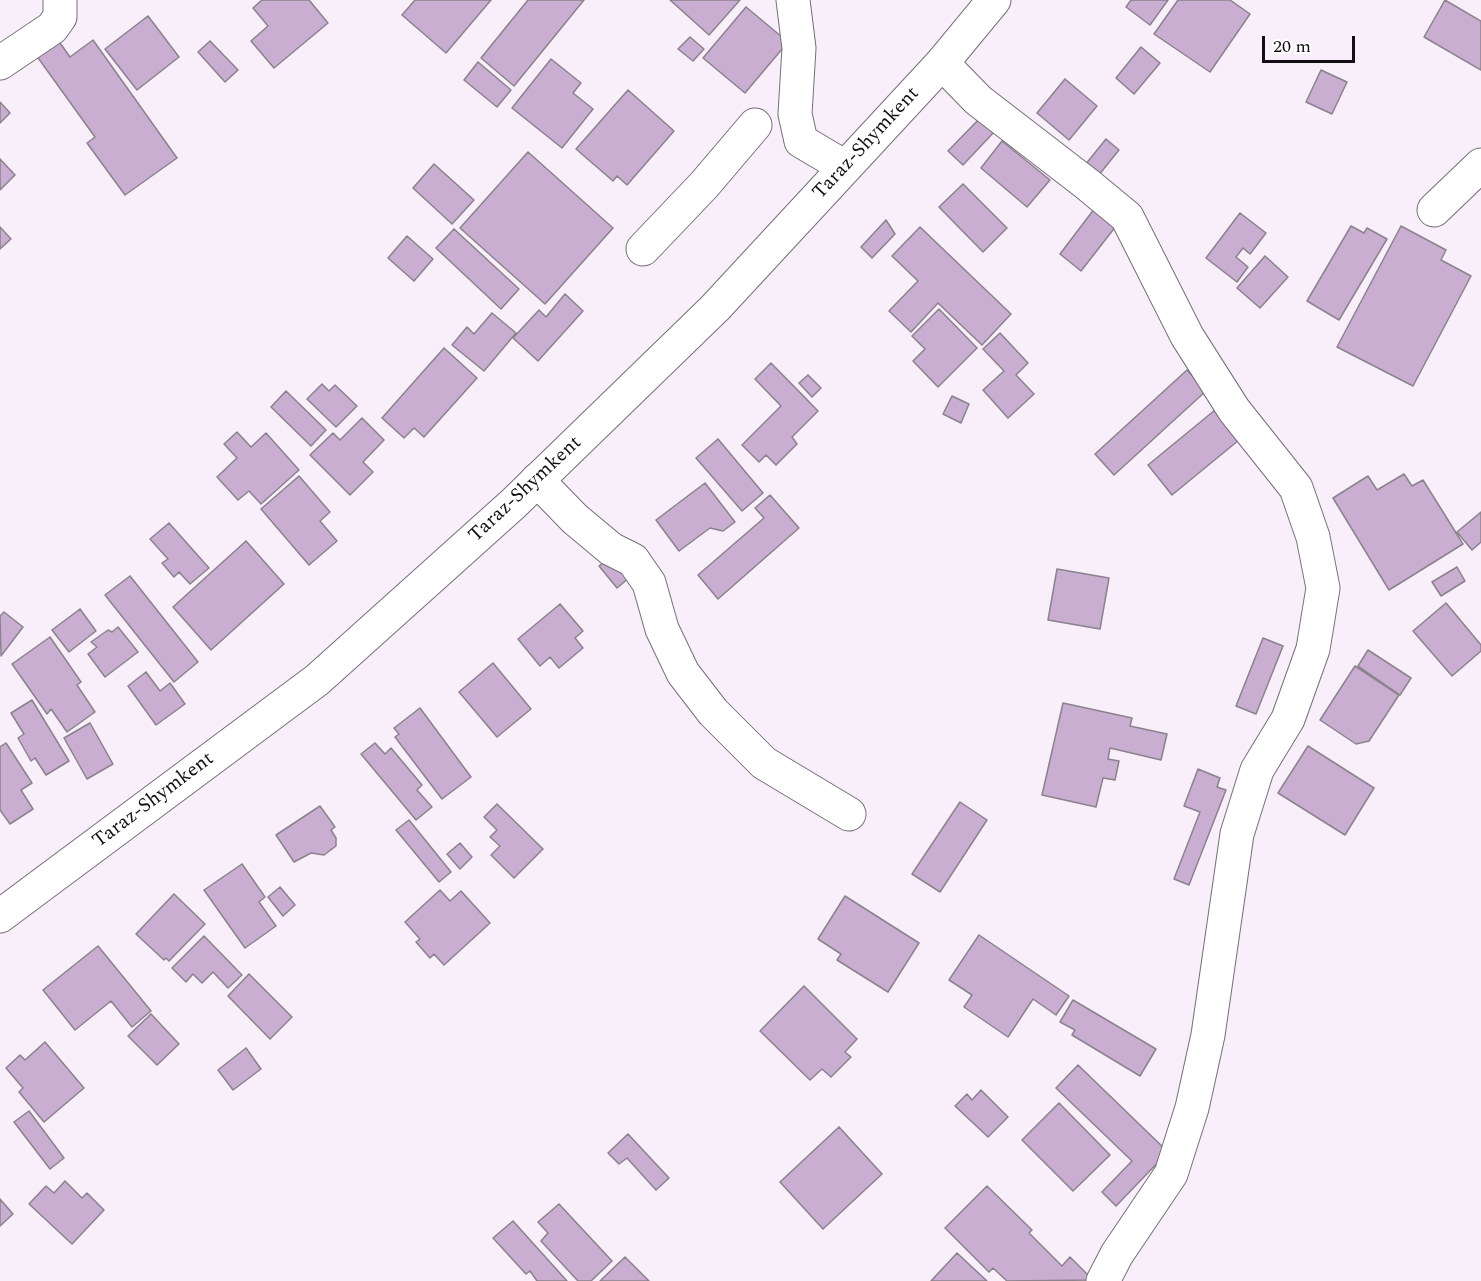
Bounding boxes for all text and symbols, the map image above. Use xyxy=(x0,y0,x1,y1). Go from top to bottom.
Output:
scale bar xyxy=(1265,24,1358,62)
text: 20 m xyxy=(1273,33,1311,60)
street label: Taraz-Shymkent xyxy=(809,83,925,205)
street label: Taraz-Shymkent xyxy=(465,432,587,548)
street label: Taraz-Shymkent xyxy=(89,748,219,854)

